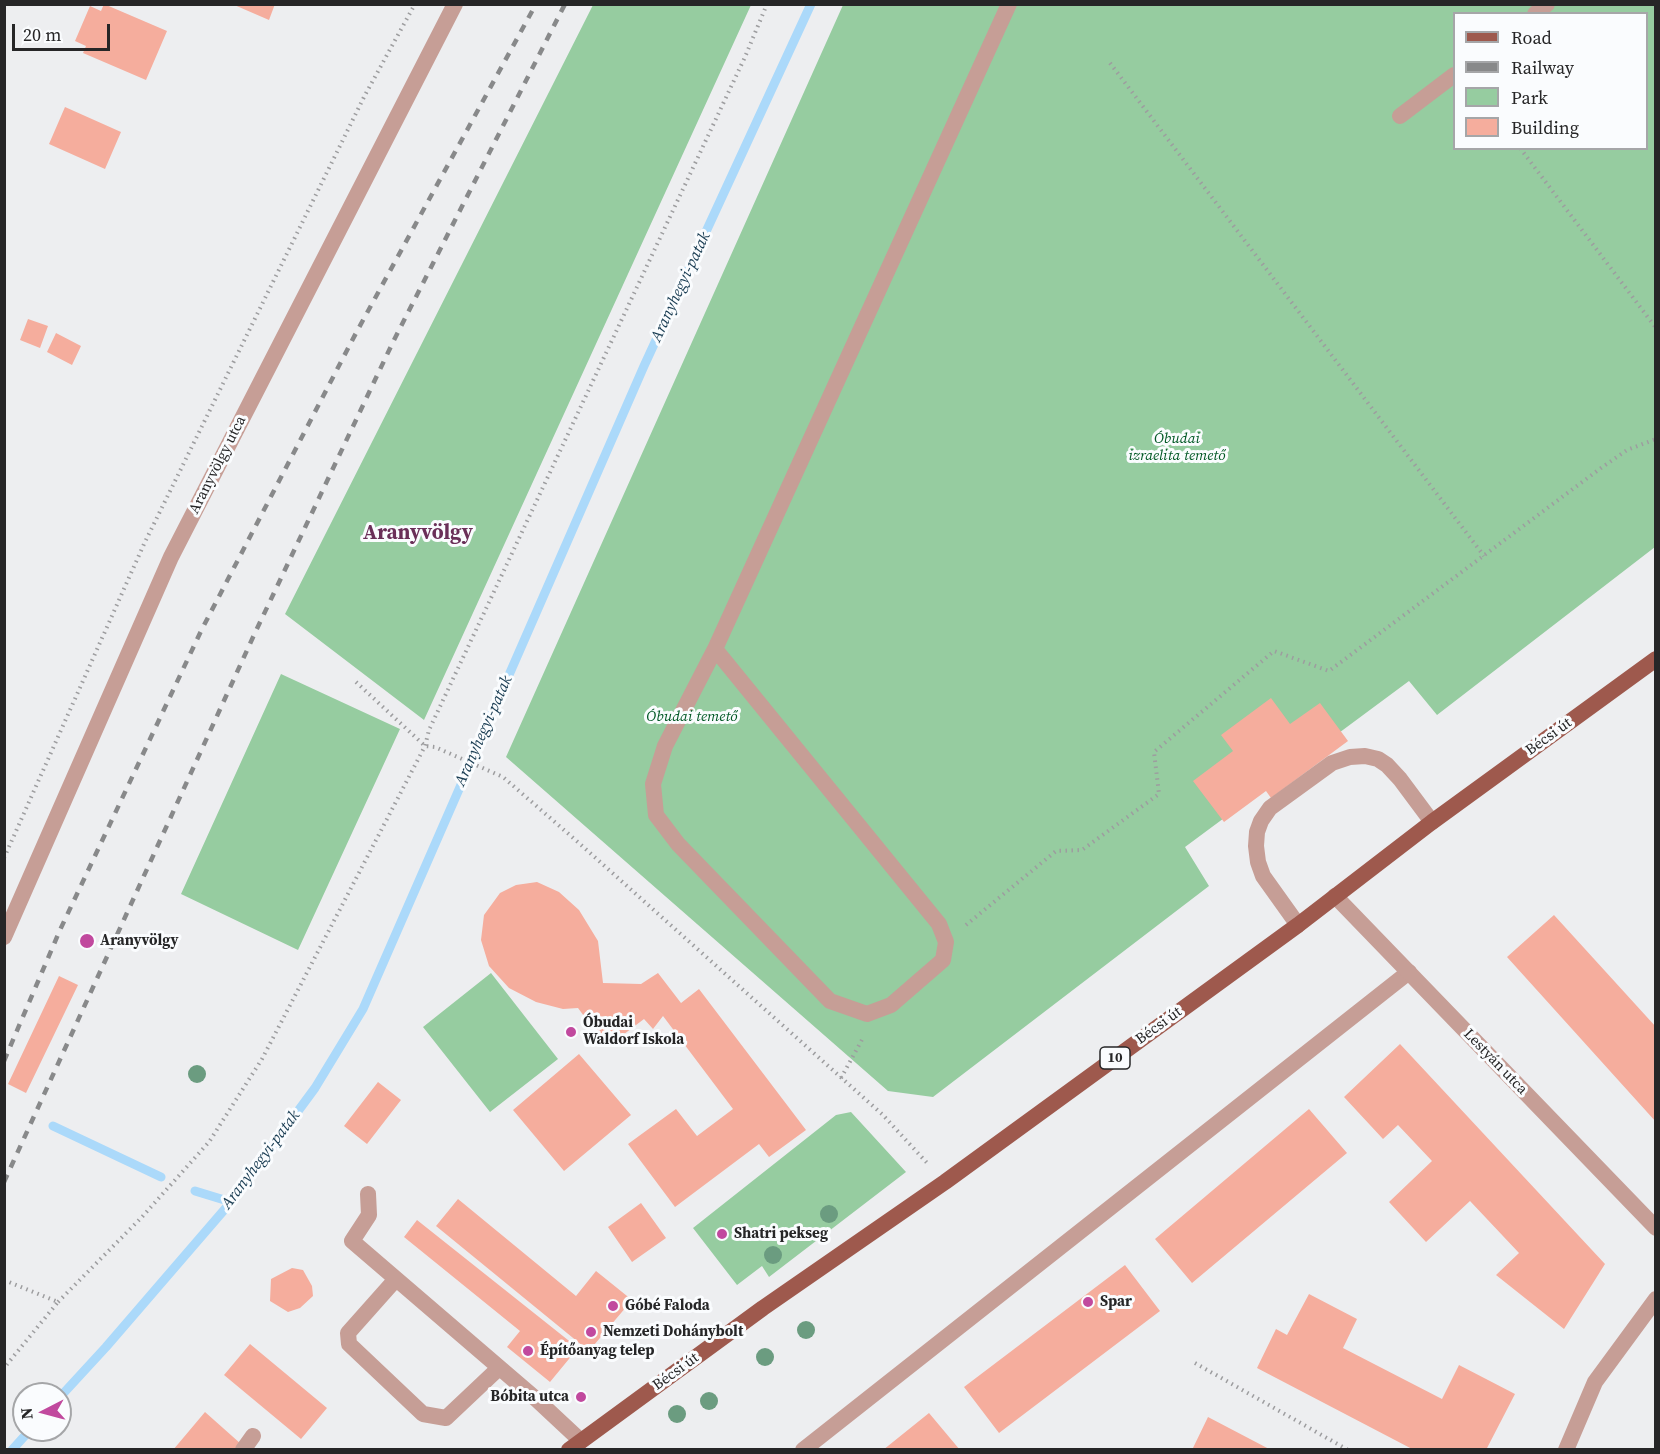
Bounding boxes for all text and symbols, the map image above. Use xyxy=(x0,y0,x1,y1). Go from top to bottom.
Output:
scale bar xyxy=(15,12,112,50)
legend xyxy=(1453,12,1648,150)
text: 20 m xyxy=(23,22,61,47)
text: Road xyxy=(1511,25,1552,50)
text: Railway xyxy=(1511,55,1574,80)
text: Park xyxy=(1511,85,1548,110)
text: Building xyxy=(1511,115,1579,140)
water label: Aranyhegyi-patak xyxy=(647,229,715,345)
street label: Aranyvölgy utca xyxy=(186,413,250,517)
park label: Óbudai izraelita temető xyxy=(1128,430,1226,465)
district label: Aranyvölgy xyxy=(363,521,473,547)
water label: Aranyhegyi-patak xyxy=(451,673,517,789)
park label: Óbudai temető xyxy=(646,708,738,726)
street label: Bécsi út xyxy=(1522,714,1576,760)
marker: Aranyvölgy xyxy=(78,932,96,950)
place label: Aranyvölgy xyxy=(100,932,179,950)
street label: Bécsi út xyxy=(1132,1003,1186,1049)
place label: Óbudai Waldorf Iskola xyxy=(583,1014,684,1049)
marker: Óbudai Waldorf Iskola xyxy=(564,1025,578,1039)
street label: Lestyán utca xyxy=(1459,1025,1531,1099)
road number: 10 xyxy=(1100,1047,1130,1069)
water label: Aranyhegyi-patak xyxy=(218,1107,304,1213)
place label: Shatri pekseg xyxy=(734,1225,828,1243)
marker: Shatri pekseg xyxy=(715,1227,729,1241)
place label: Spar xyxy=(1100,1293,1132,1311)
marker: Spar xyxy=(1081,1295,1095,1309)
place label: Góbé Faloda xyxy=(625,1297,710,1315)
marker: Góbé Faloda xyxy=(606,1299,620,1313)
place label: Nemzeti Dohánybolt xyxy=(603,1323,743,1341)
marker: Nemzeti Dohánybolt xyxy=(584,1325,598,1339)
place label: Építőanyag telep xyxy=(540,1342,654,1360)
marker: Építőanyag telep xyxy=(521,1344,535,1358)
street label: Bécsi út xyxy=(649,1349,703,1395)
north arrow xyxy=(12,1382,72,1442)
place label: Bóbita utca xyxy=(490,1388,569,1406)
marker: Bóbita utca xyxy=(574,1390,588,1404)
text: N xyxy=(15,1407,38,1421)

